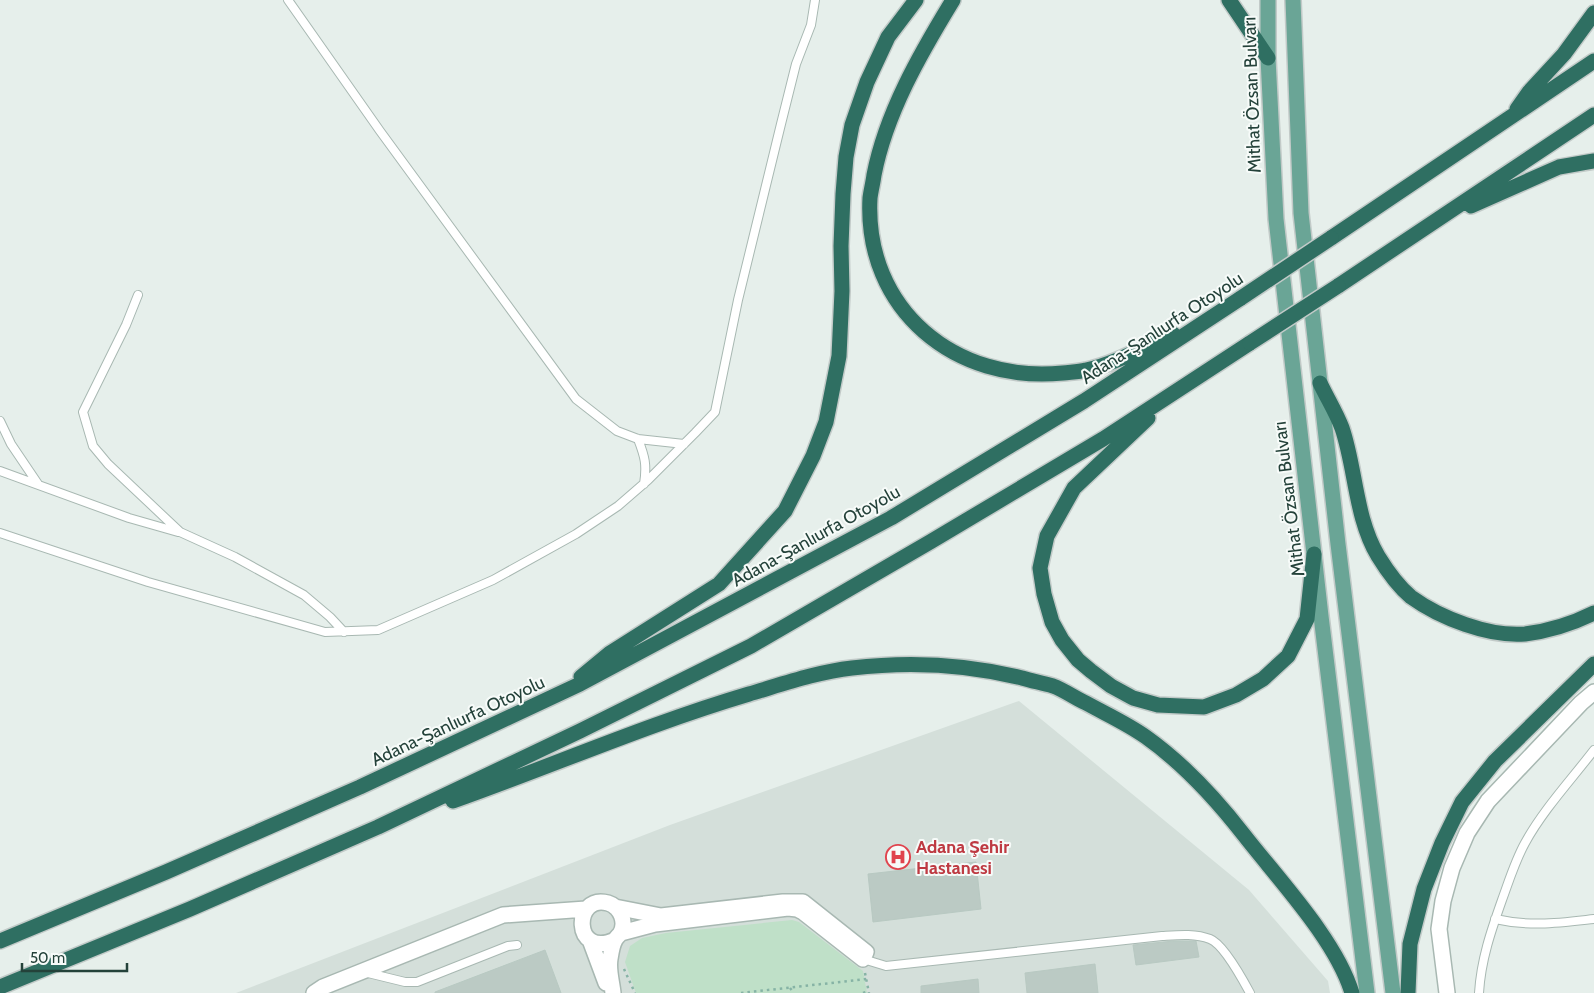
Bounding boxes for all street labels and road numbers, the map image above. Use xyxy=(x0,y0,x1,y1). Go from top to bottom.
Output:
street label: Mithat Özsan Bulvarı xyxy=(1238,17,1266,173)
street label: Adana-Şanlıurfa Otoyolu xyxy=(1077,267,1247,389)
street label: Mithat Özsan Bulvarı xyxy=(1269,420,1309,578)
street label: Adana-Şanlıurfa Otoyolu xyxy=(728,481,904,591)
street label: Adana-Şanlıurfa Otoyolu xyxy=(368,671,548,771)

